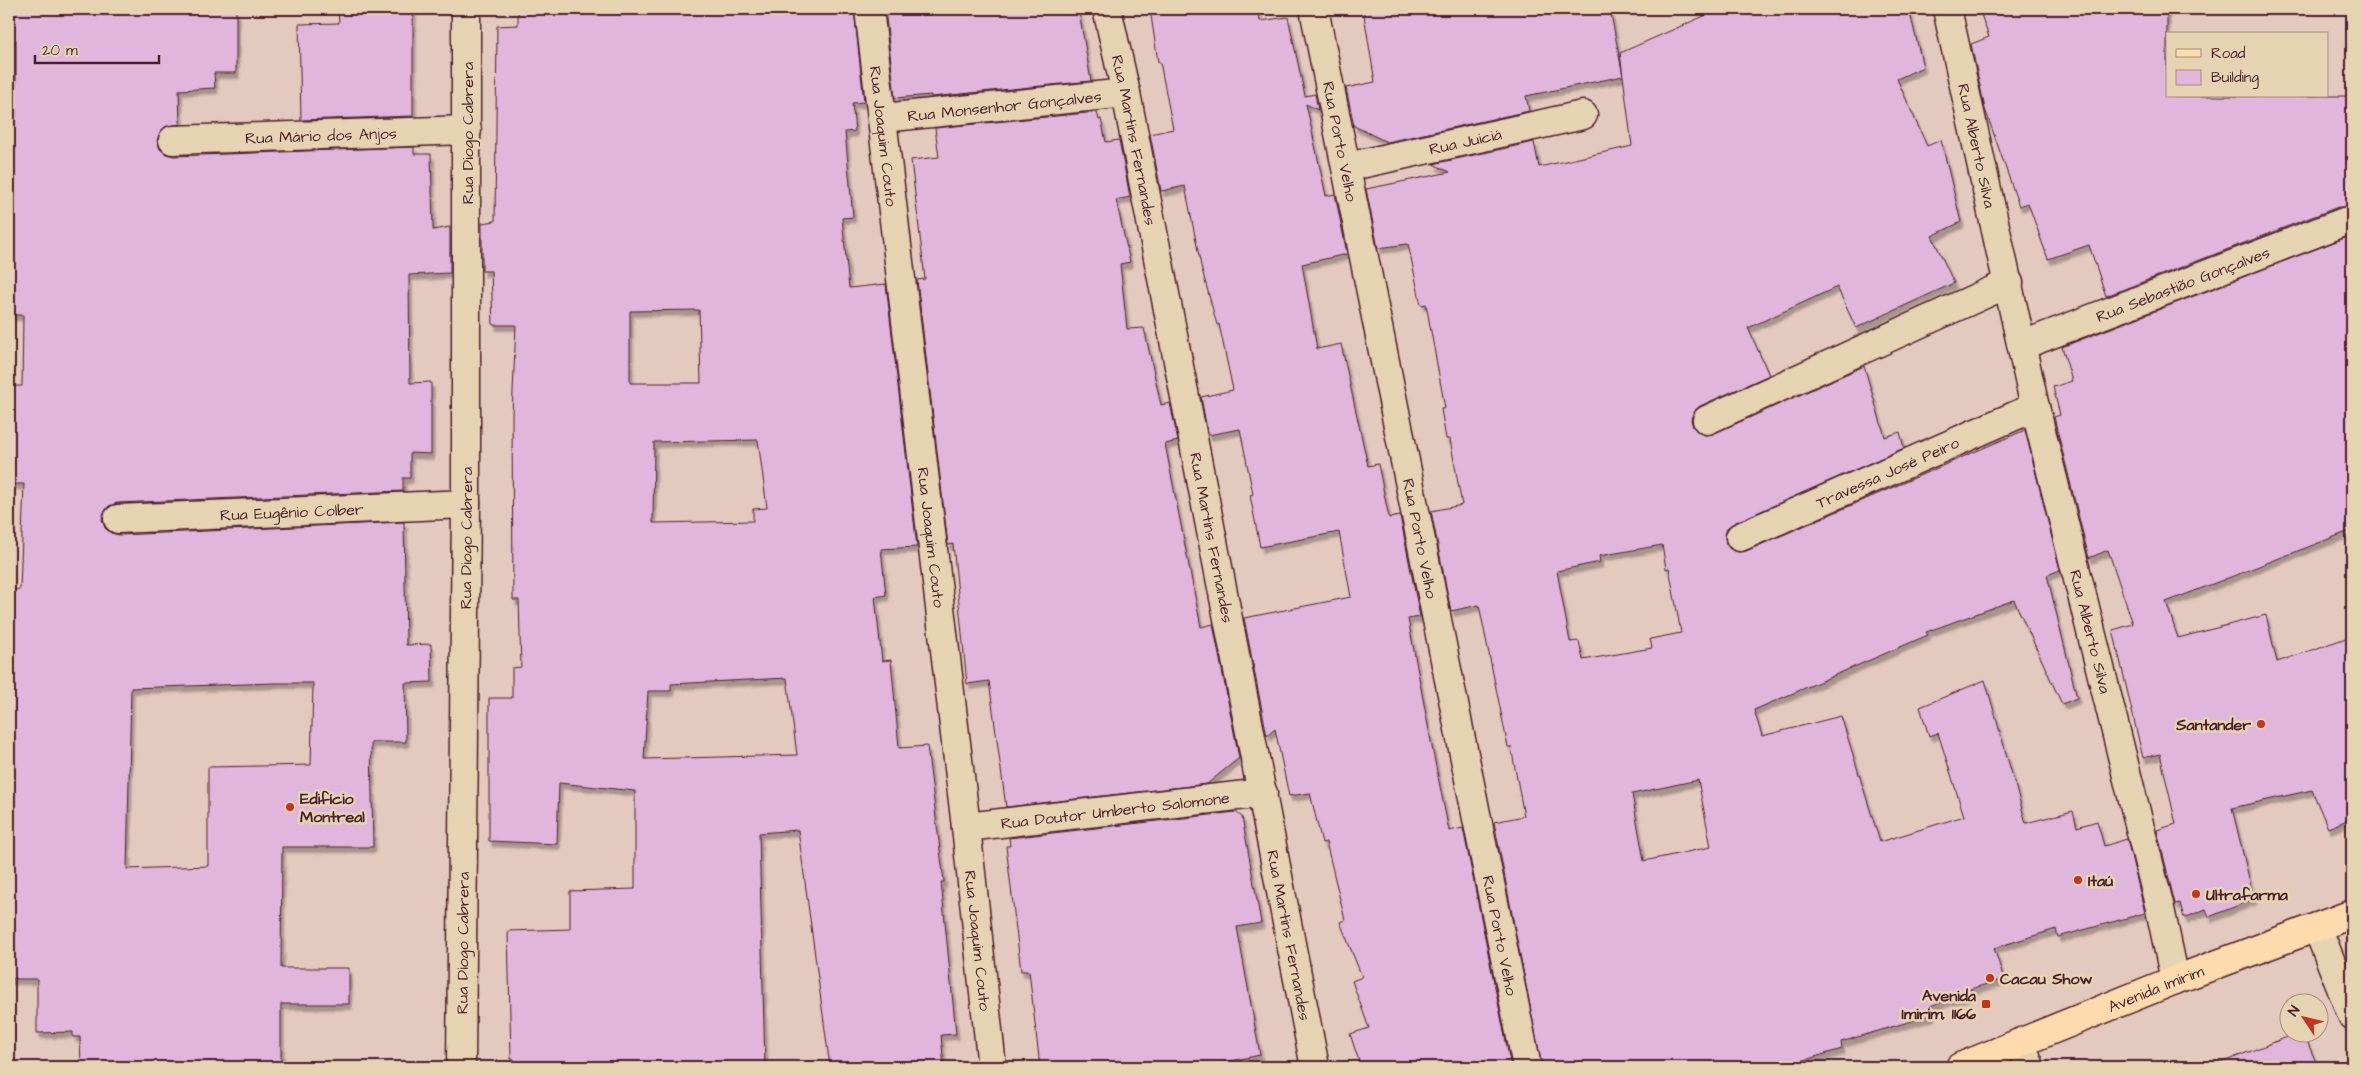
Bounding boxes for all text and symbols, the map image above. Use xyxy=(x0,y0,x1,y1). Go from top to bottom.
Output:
scale bar xyxy=(35,32,159,64)
legend xyxy=(2166,32,2328,98)
text: 20 m xyxy=(42,40,78,61)
text: Road xyxy=(2211,43,2246,64)
street label: Rua Martins Fernandes xyxy=(1106,53,1161,227)
street label: Rua Diogo Cabrera xyxy=(457,62,480,204)
street label: Rua Joaquim Couto xyxy=(864,65,902,208)
text: Building xyxy=(2211,67,2259,89)
street label: Rua Porto Velho xyxy=(1317,80,1362,204)
street label: Rua Alberto Silva xyxy=(1952,82,2001,210)
street label: Rua Monsenhor Gonçalves xyxy=(906,86,1103,127)
street label: Rua Mário dos Anjos xyxy=(245,122,397,150)
street label: Rua Juiciá xyxy=(1427,123,1504,161)
street label: Rua Sebastião Gonçalves xyxy=(2093,241,2273,328)
street label: Travessa José Peiro xyxy=(1813,432,1963,514)
street label: Rua Martins Fernandes xyxy=(1184,451,1239,625)
street label: Rua Joaquim Couto xyxy=(911,466,950,609)
street label: Rua Diogo Cabrera xyxy=(455,467,479,609)
street label: Rua Porto Velho xyxy=(1397,477,1442,601)
street label: Rua Eugênio Colber xyxy=(220,498,364,527)
street label: Rua Alberto Silva xyxy=(2064,568,2116,696)
place label: Santander xyxy=(2175,714,2251,736)
marker: Santander xyxy=(2255,718,2267,730)
street label: Rua Doutor Umberto Salomone xyxy=(1000,787,1231,835)
place label: Edifício Montreal xyxy=(300,788,365,828)
marker: Edifício Montreal xyxy=(284,801,296,813)
street label: Rua Martins Fernandes xyxy=(1261,848,1316,1022)
street label: Rua Joaquim Couto xyxy=(959,869,996,1012)
place label: Itaú xyxy=(2088,870,2113,892)
street label: Rua Diogo Cabrera xyxy=(451,872,475,1014)
street label: Rua Porto Velho xyxy=(1477,874,1522,998)
marker: Itaú xyxy=(2072,874,2084,886)
place label: Ultrafarma xyxy=(2206,884,2289,906)
marker: Ultrafarma xyxy=(2190,888,2202,900)
street label: Avenida Imirim xyxy=(2105,960,2208,1018)
place label: Cacau Show xyxy=(2000,968,2092,990)
marker: Cacau Show xyxy=(1984,972,1996,984)
place label: Avenida Imirim, 1166 xyxy=(1902,985,1977,1025)
north arrow xyxy=(2278,994,2328,1044)
marker: Avenida Imirim, 1166 xyxy=(1980,998,1992,1010)
text: N xyxy=(2283,1002,2305,1020)

